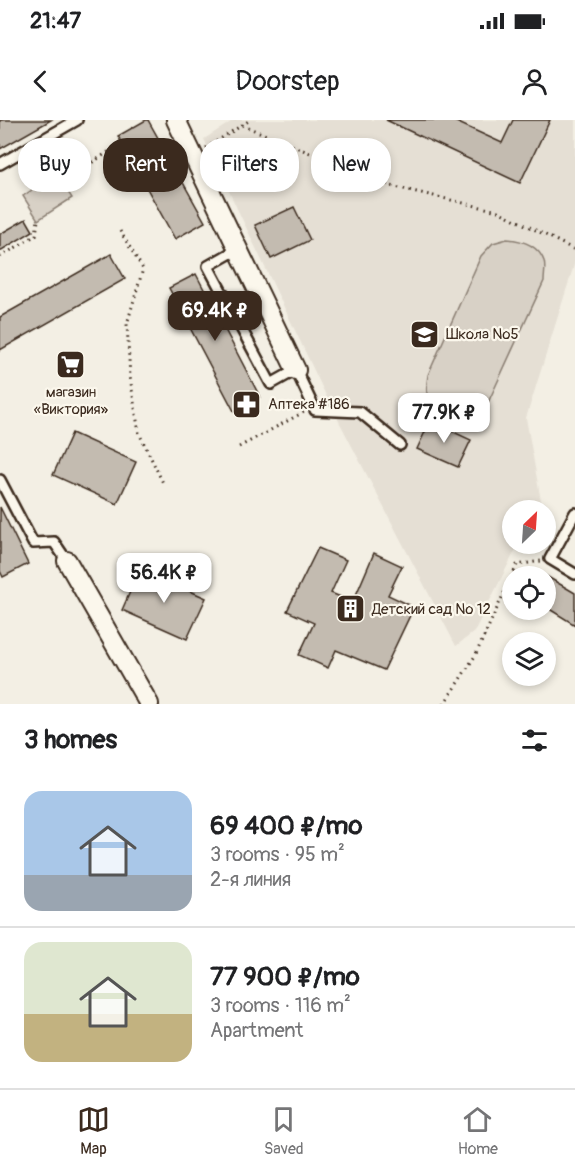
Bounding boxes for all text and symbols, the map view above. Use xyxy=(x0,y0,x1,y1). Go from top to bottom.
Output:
text: 21:47 xyxy=(30,7,81,35)
icon: back xyxy=(24,65,57,98)
text: Doorstep xyxy=(235,65,340,98)
icon: person xyxy=(518,65,551,98)
chip: Buy xyxy=(18,138,91,192)
chip: Rent xyxy=(103,138,188,192)
chip: Filters xyxy=(200,138,299,192)
chip: New xyxy=(311,138,391,192)
pin: 69.4K ₽ xyxy=(160,291,270,342)
text: 69.4K ₽ xyxy=(182,298,248,323)
school or university icon: Школа №5 xyxy=(409,318,441,350)
place label: Школа №5 xyxy=(446,325,519,344)
supermarket icon: магазин «Виктория» xyxy=(55,349,87,381)
place label: магазин «Виктория» xyxy=(34,383,109,419)
pharmacy icon: Аптека #186 xyxy=(231,388,263,420)
pin: 77.9K ₽ xyxy=(389,393,499,444)
place label: Аптека #186 xyxy=(268,395,350,414)
text: 77.9K ₽ xyxy=(412,400,476,425)
north arrow xyxy=(502,500,556,554)
map controls xyxy=(502,500,556,686)
pin: 56.4K ₽ xyxy=(109,553,219,604)
text: 56.4K ₽ xyxy=(131,560,197,585)
button: locate xyxy=(502,566,556,620)
building icon: Детский сад № 12 xyxy=(335,593,367,625)
place label: Детский сад № 12 xyxy=(371,600,491,619)
button: layers xyxy=(502,632,556,686)
text: 3 homes xyxy=(24,724,117,756)
icon: filters xyxy=(518,724,551,757)
text: 69 400 ₽/mo xyxy=(210,810,362,842)
icon: home xyxy=(72,815,144,887)
text: 3 rooms · 95 m² xyxy=(210,842,345,867)
text: 2-я линия xyxy=(210,867,291,892)
text: 77 900 ₽/mo xyxy=(210,961,360,993)
icon: home xyxy=(72,966,144,1038)
text: 3 rooms · 116 m² xyxy=(210,993,351,1018)
text: Apartment xyxy=(210,1018,303,1043)
tab: Map xyxy=(77,1103,110,1159)
tab: Saved xyxy=(264,1103,304,1159)
tab: Home xyxy=(458,1103,498,1159)

